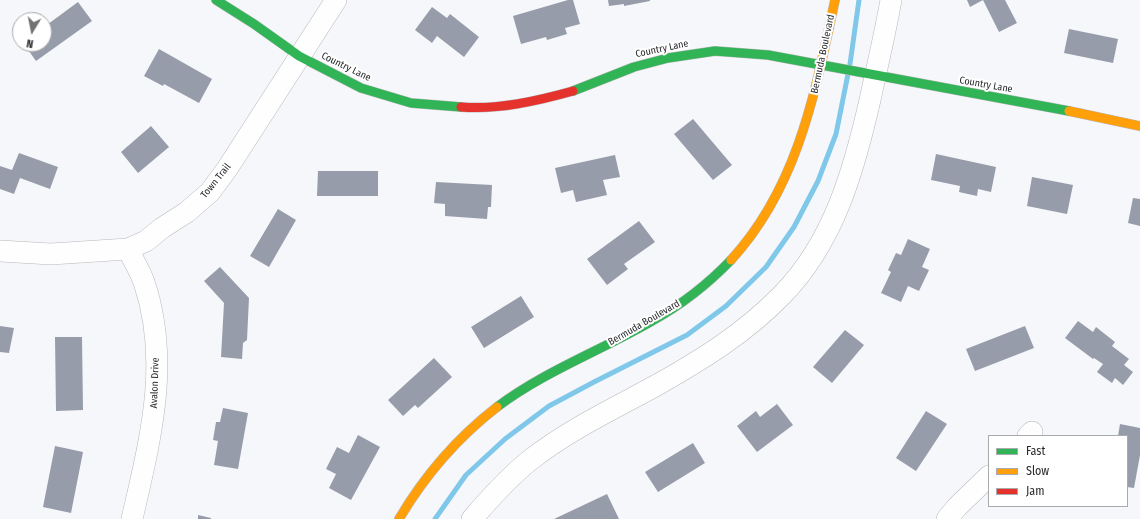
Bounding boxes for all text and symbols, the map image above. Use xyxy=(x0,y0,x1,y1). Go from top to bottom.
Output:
north arrow xyxy=(12,12,52,52)
street label: Bermuda Boulevard xyxy=(809,13,837,95)
text: N xyxy=(26,36,34,50)
street label: Country Lane xyxy=(634,38,690,60)
street label: Country Lane xyxy=(319,50,373,84)
street label: Country Lane xyxy=(959,74,1013,96)
street label: Town Trail xyxy=(198,161,234,201)
street label: Bermuda Boulevard xyxy=(606,298,682,348)
street label: Avalon Drive xyxy=(148,357,162,409)
legend xyxy=(988,435,1128,507)
text: Fast xyxy=(1026,444,1045,458)
text: Slow xyxy=(1026,464,1049,478)
text: Jam xyxy=(1026,484,1044,498)

